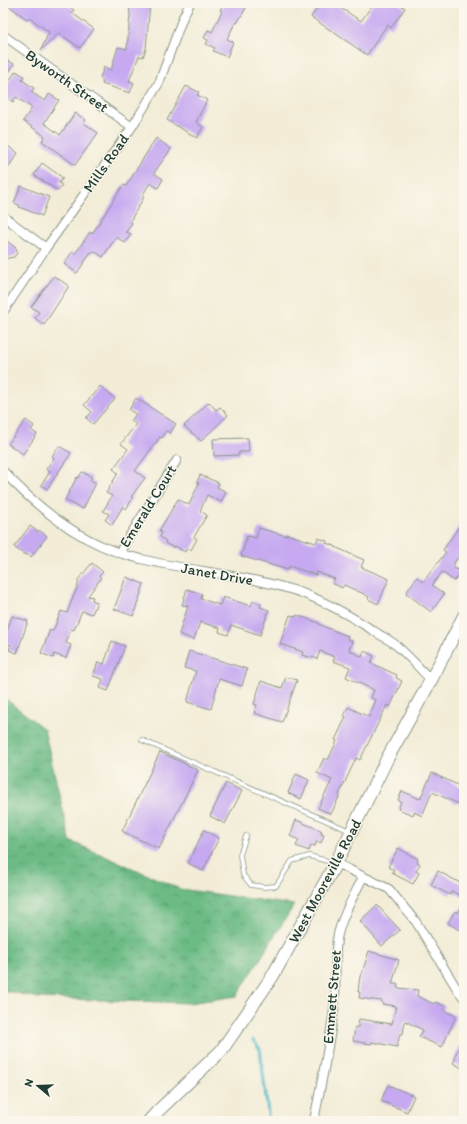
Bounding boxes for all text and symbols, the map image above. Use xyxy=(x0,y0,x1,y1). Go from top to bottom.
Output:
street label: Byworth Street xyxy=(22,46,112,116)
street label: Mills Road xyxy=(79,130,133,196)
street label: Emerald Court xyxy=(116,461,181,551)
street label: Janet Drive xyxy=(180,559,254,589)
street label: West Mooreville Road xyxy=(285,815,366,946)
street label: Emmett Street xyxy=(319,949,345,1045)
north arrow xyxy=(18,1066,58,1106)
text: N xyxy=(22,1077,36,1089)

